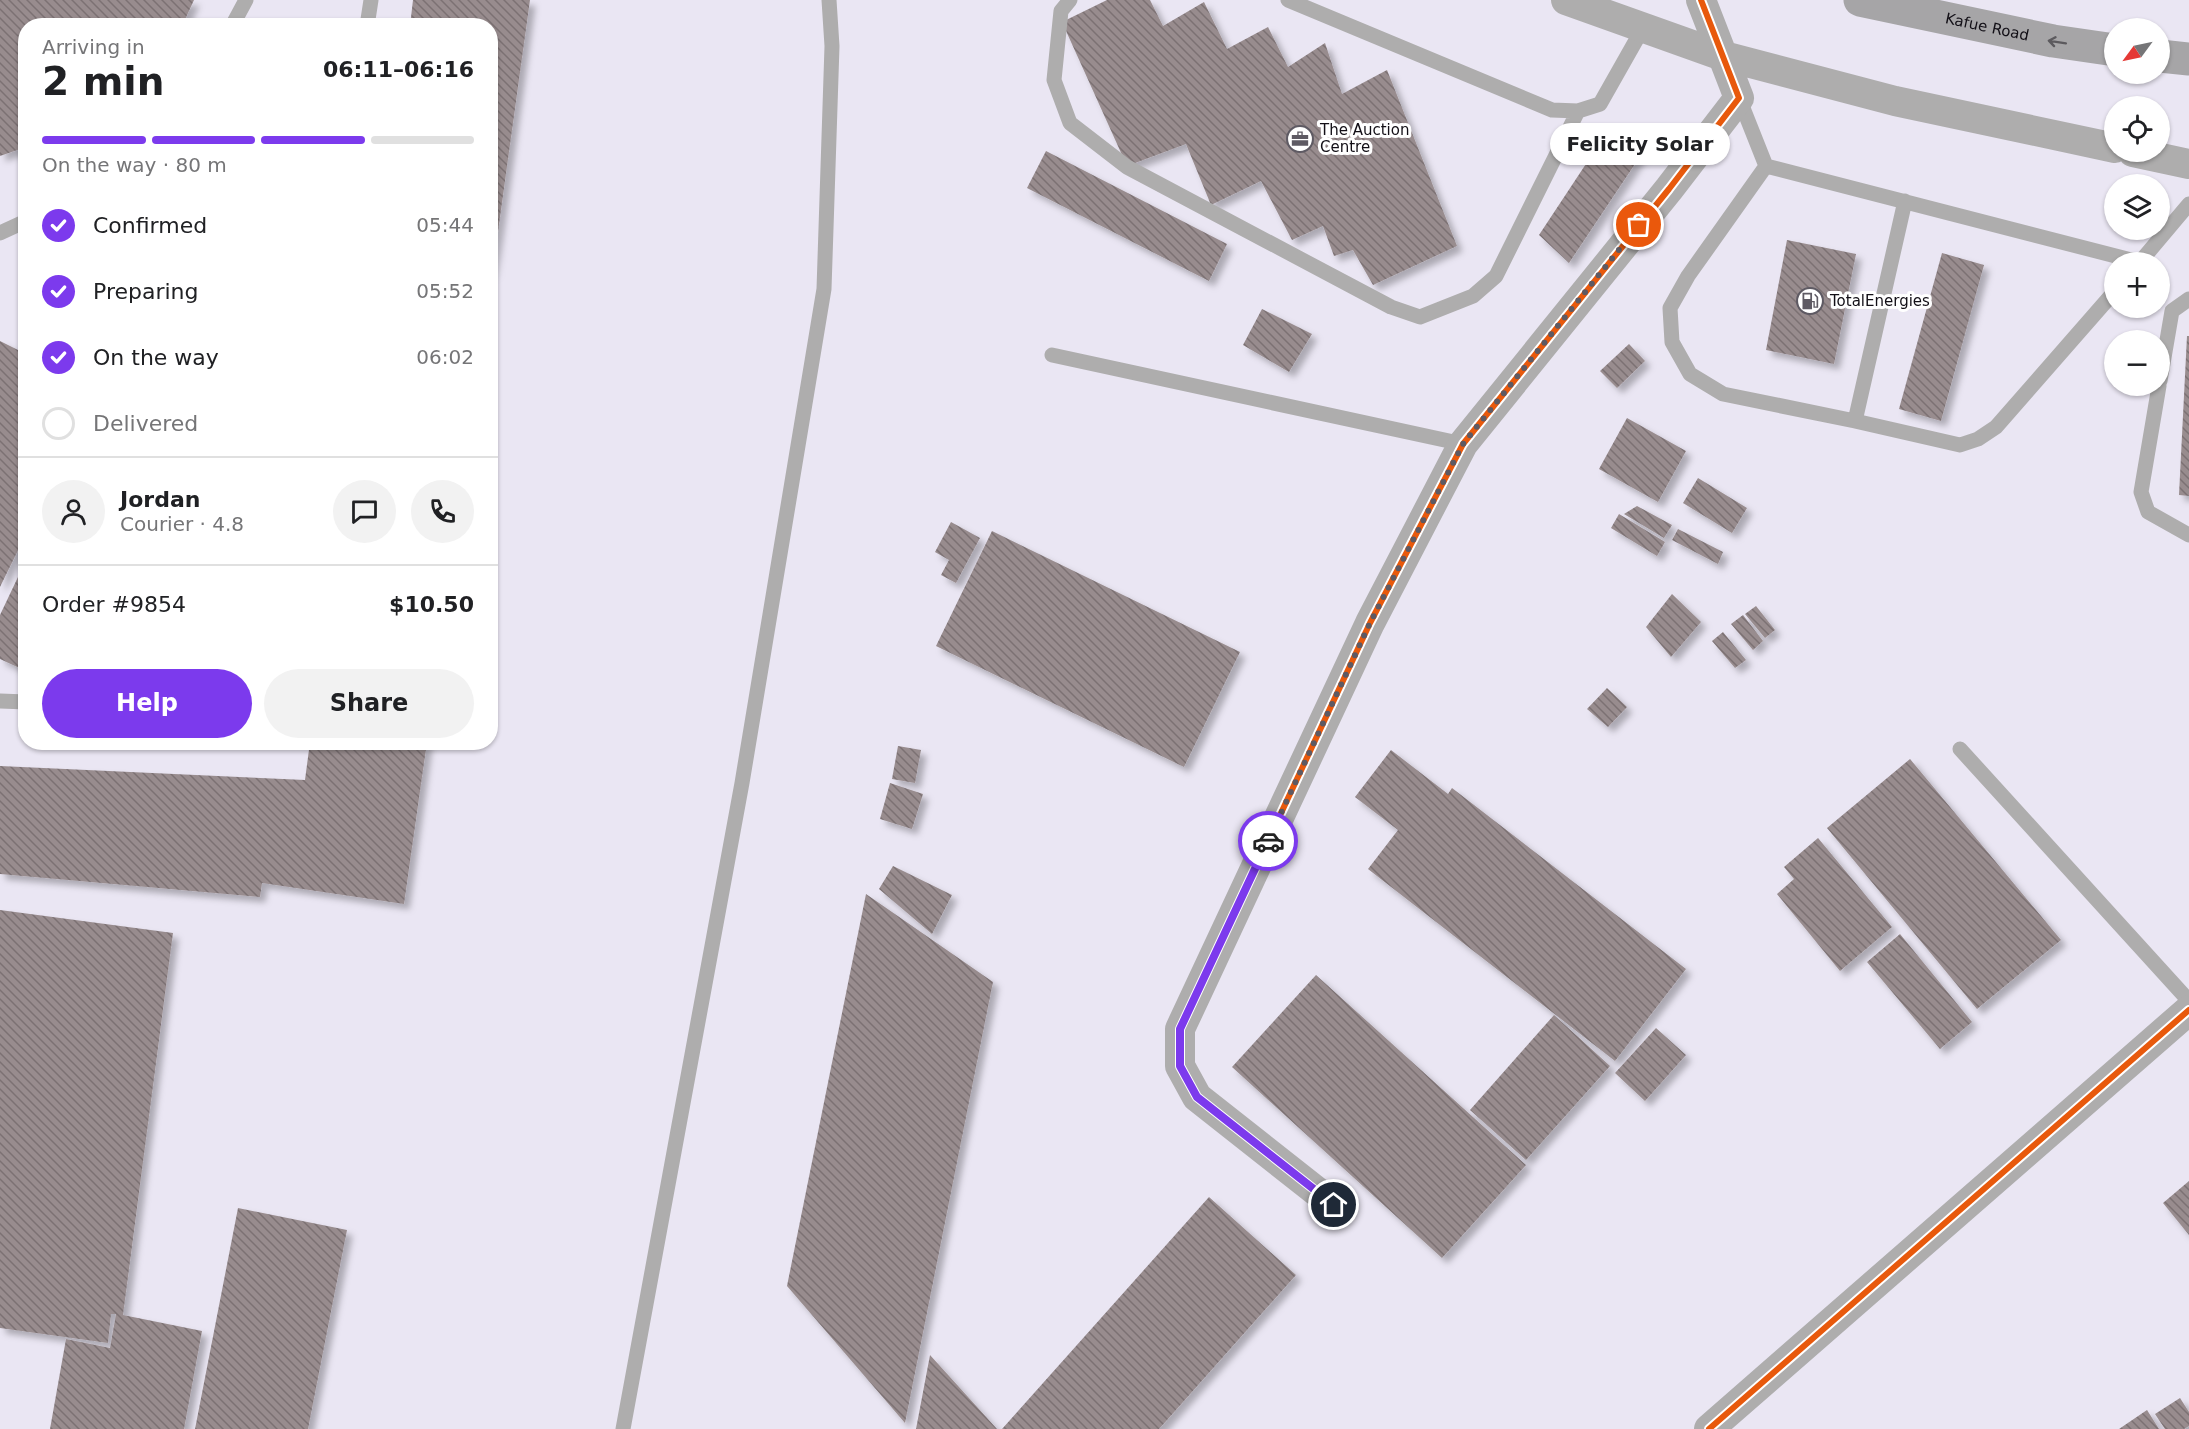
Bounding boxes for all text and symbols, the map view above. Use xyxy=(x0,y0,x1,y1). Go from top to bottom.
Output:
street label: Kafue Road xyxy=(1944,9,2031,45)
north arrow xyxy=(2104,18,2170,84)
map controls xyxy=(2104,18,2170,396)
text: Arriving in xyxy=(42,35,145,59)
one-way arrow xyxy=(2048,36,2067,47)
text: 06:11–06:16 xyxy=(323,57,474,82)
text: 2 min xyxy=(42,59,164,104)
button: locate xyxy=(2104,96,2170,162)
place label: The Auction Centre xyxy=(1319,121,1409,156)
callout: Felicity Solar xyxy=(1549,123,1729,165)
office icon: The Auction Centre xyxy=(1285,124,1315,154)
text: Felicity Solar xyxy=(1567,132,1713,156)
text: On the way · 80 m xyxy=(42,153,227,177)
button: layers xyxy=(2104,174,2170,240)
pin xyxy=(1613,199,1664,250)
icon: bag xyxy=(1622,208,1655,241)
icon: check xyxy=(42,209,75,242)
text: Confirmed xyxy=(93,213,207,238)
text: 05:44 xyxy=(416,213,474,237)
button: + xyxy=(2104,252,2170,318)
icon: check xyxy=(42,275,75,308)
text: Preparing xyxy=(93,279,199,304)
text: 05:52 xyxy=(416,279,474,303)
fuel station icon: TotalEnergies xyxy=(1795,286,1825,316)
place label: TotalEnergies xyxy=(1829,292,1930,310)
button: − xyxy=(2104,330,2170,396)
icon: check xyxy=(42,341,75,374)
text: On the way xyxy=(93,345,219,370)
text: 06:02 xyxy=(416,345,474,369)
text: Delivered xyxy=(93,411,198,436)
button: person xyxy=(42,480,105,543)
button: chat xyxy=(333,480,396,543)
button: phone xyxy=(411,480,474,543)
text: Jordan xyxy=(120,487,200,512)
text: Courier · 4.8 xyxy=(120,512,244,536)
text: Order #9854 xyxy=(42,592,186,617)
text: $10.50 xyxy=(389,592,474,617)
button: Help xyxy=(42,669,252,738)
button: Share xyxy=(264,669,474,738)
courier xyxy=(1238,811,1298,871)
icon: car xyxy=(1252,825,1285,858)
pin xyxy=(1308,1179,1359,1230)
icon: home xyxy=(1317,1188,1350,1221)

